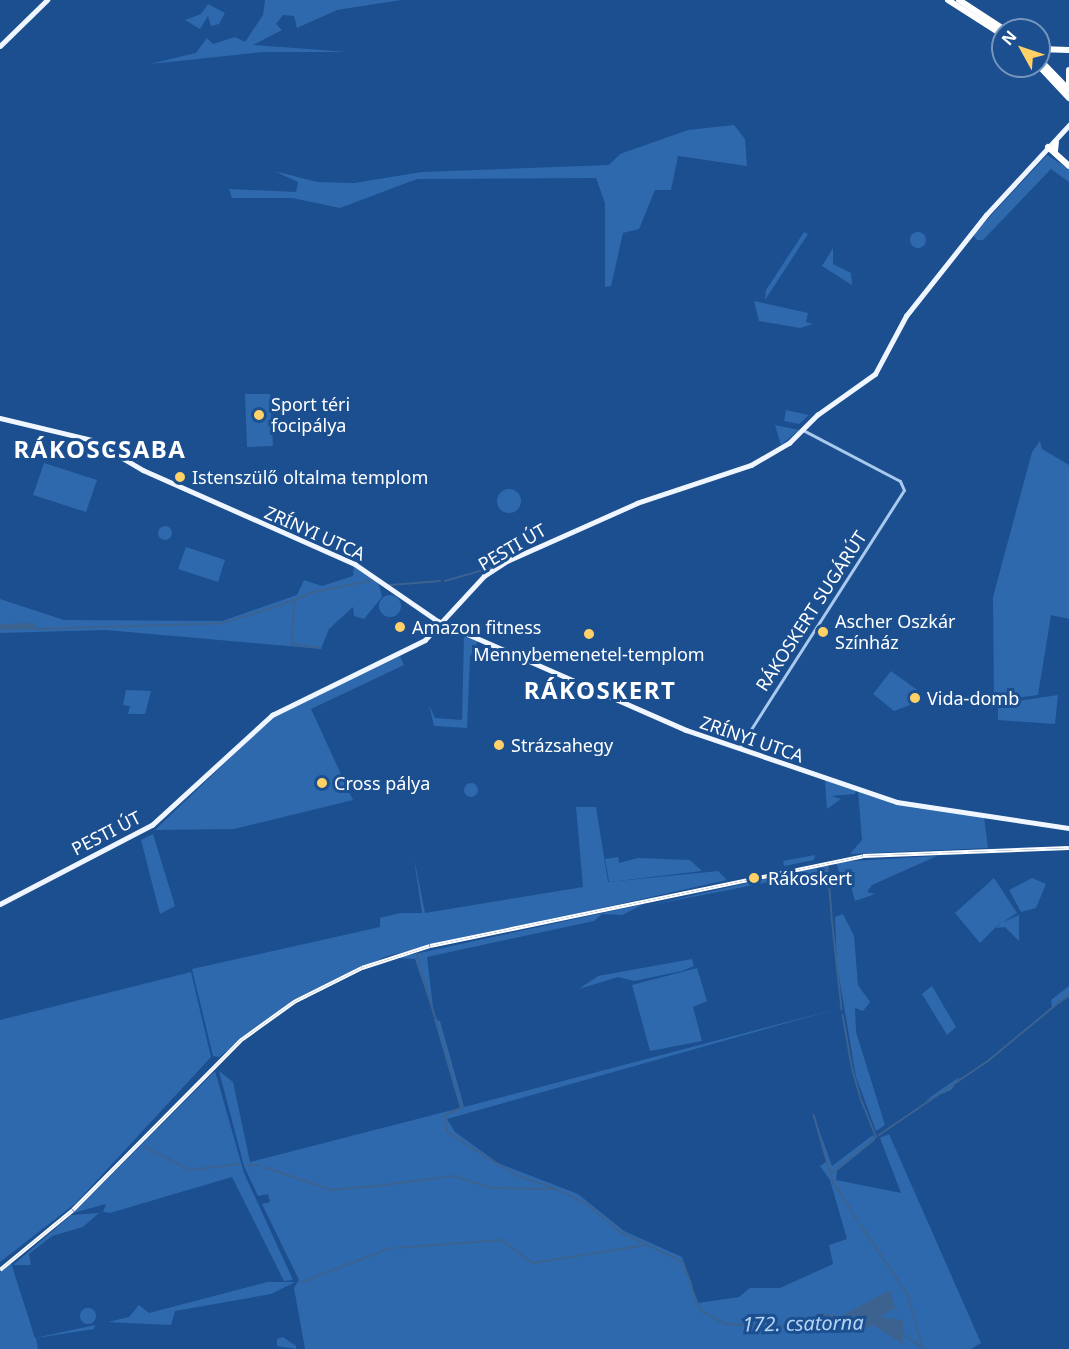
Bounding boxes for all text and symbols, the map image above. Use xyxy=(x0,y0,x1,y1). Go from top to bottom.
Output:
north arrow xyxy=(991,18,1051,78)
text: N xyxy=(996,26,1021,50)
place label: Sport téri focipálya xyxy=(271,394,350,436)
marker: Sport téri focipálya xyxy=(252,408,266,422)
district label: RÁKOSCSABA xyxy=(14,435,186,463)
place label: Istenszülő oltalma templom xyxy=(192,466,428,488)
marker: Istenszülő oltalma templom xyxy=(173,470,187,484)
street label: ZRÍNYI UTCA xyxy=(261,501,369,565)
street label: PESTI ÚT xyxy=(474,519,550,575)
street label: RÁKOSKERT SUGÁRÚT xyxy=(751,527,871,695)
place label: Ascher Oszkár Színház xyxy=(835,611,955,654)
place label: Amazon fitness xyxy=(412,616,541,638)
marker: Amazon fitness xyxy=(393,620,407,634)
marker: Ascher Oszkár Színház xyxy=(816,625,830,639)
marker: Mennybemenetel-templom xyxy=(582,627,596,641)
place label: Mennybemenetel-templom xyxy=(473,643,705,665)
district label: RÁKOSKERT xyxy=(524,676,676,704)
place label: Vida-domb xyxy=(927,687,1019,709)
marker: Vida-domb xyxy=(908,691,922,705)
street label: ZRÍNYI UTCA xyxy=(697,711,807,767)
place label: Strázsahegy xyxy=(511,734,613,756)
marker: Strázsahegy xyxy=(492,738,506,752)
place label: Cross pálya xyxy=(334,772,430,794)
marker: Cross pálya xyxy=(315,776,329,790)
street label: PESTI ÚT xyxy=(68,806,144,860)
place label: Rákoskert xyxy=(768,867,852,889)
marker: Rákoskert xyxy=(745,869,763,887)
water label: 172. csatorna xyxy=(742,1310,864,1336)

